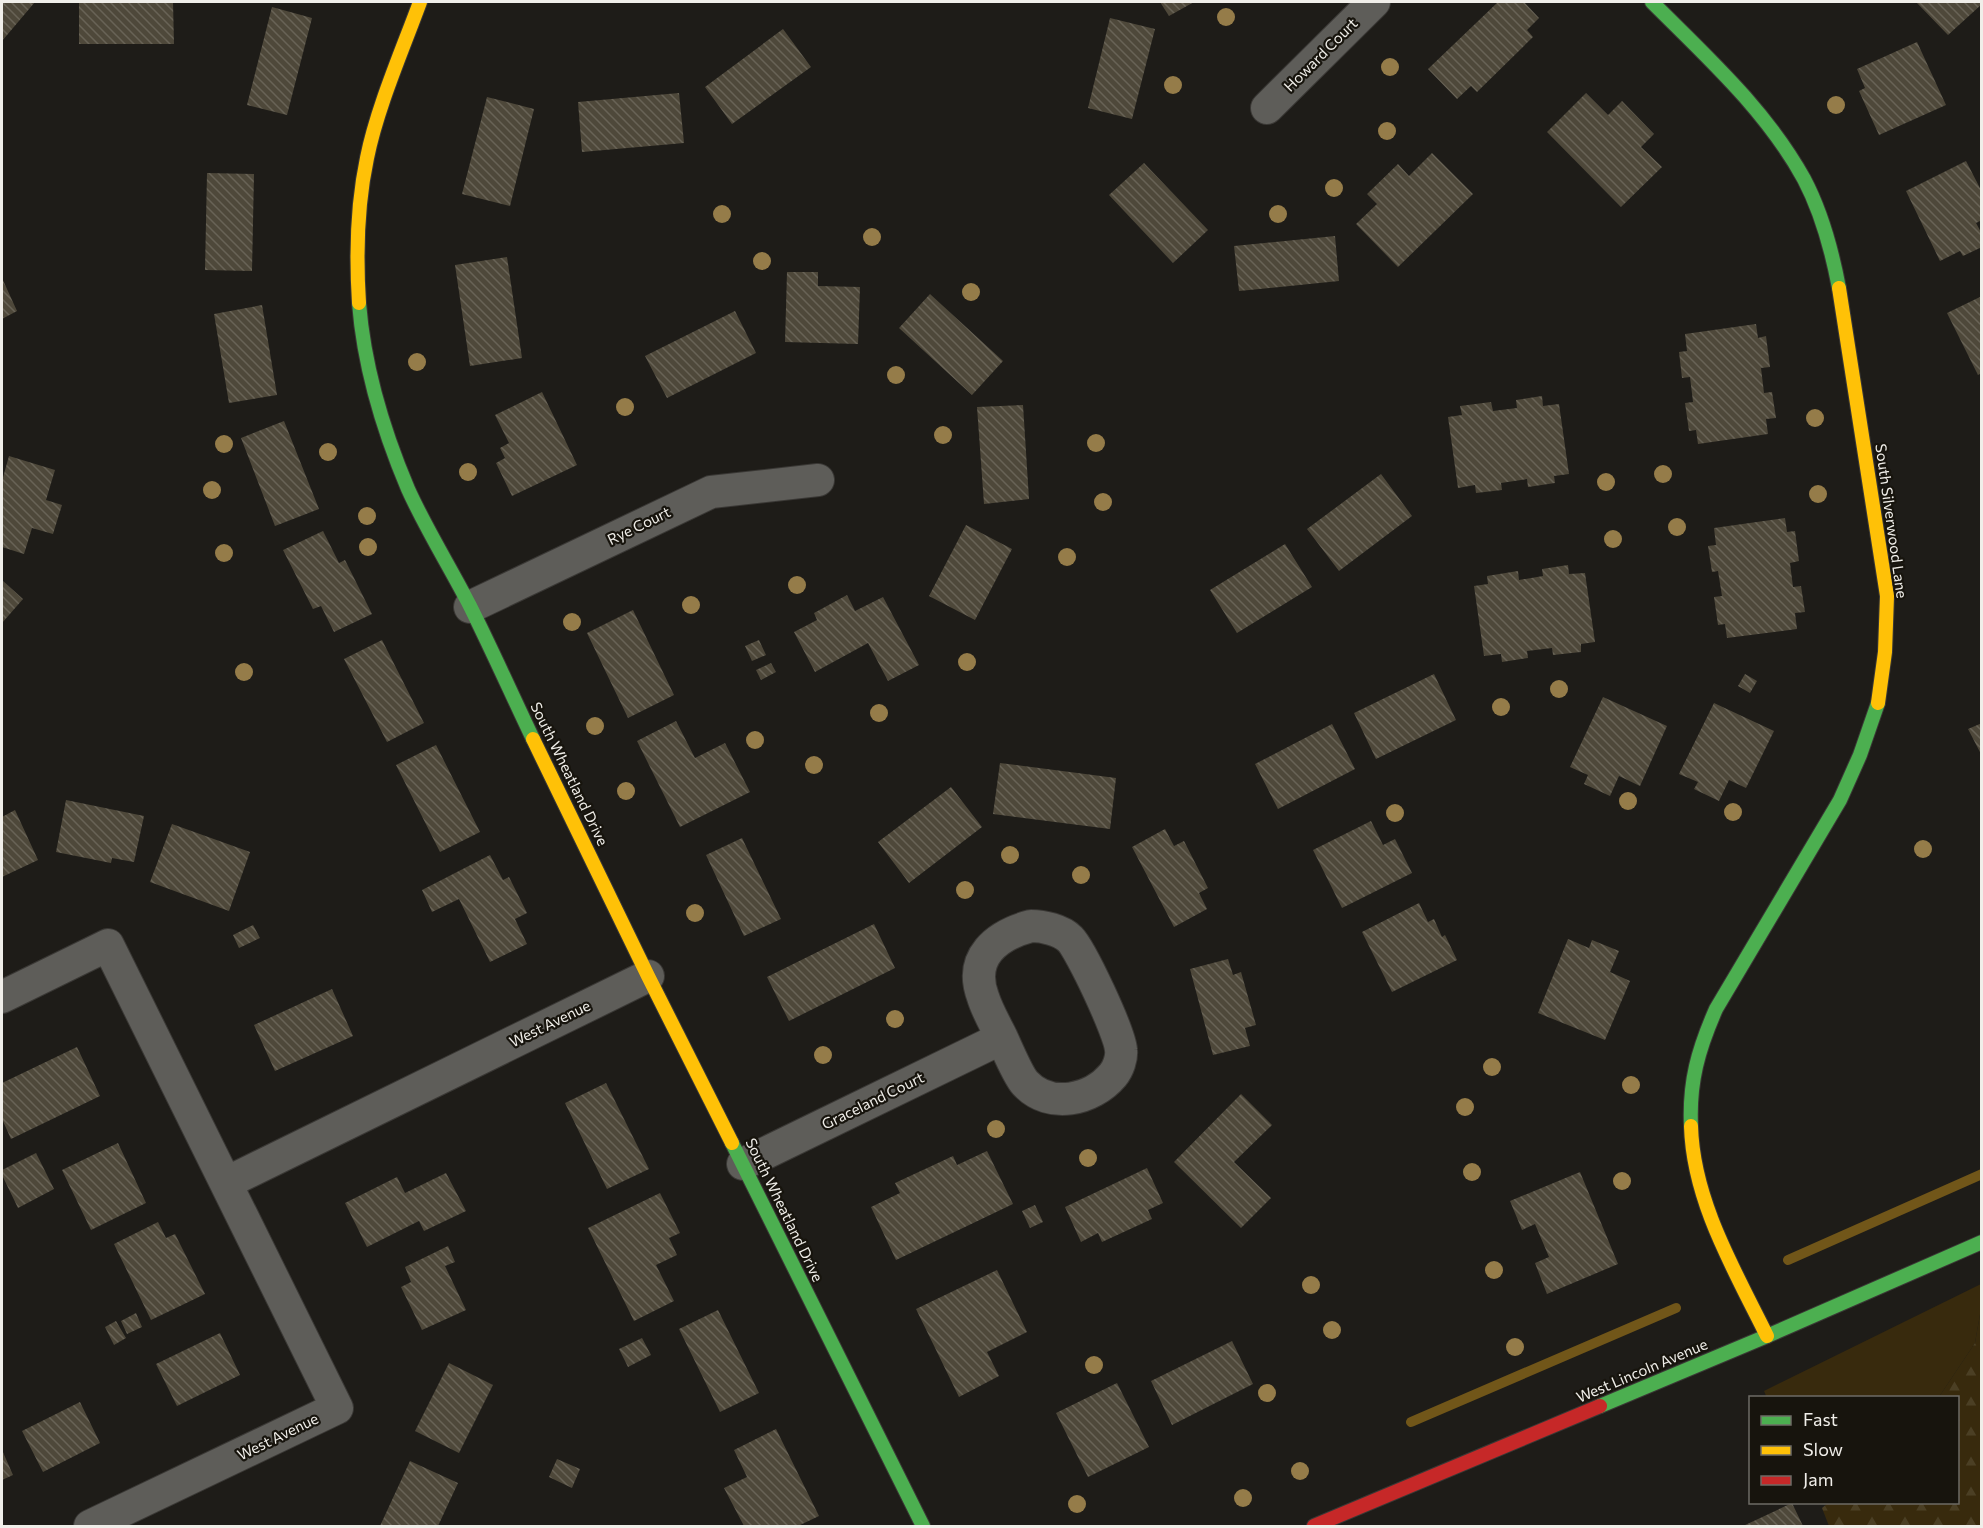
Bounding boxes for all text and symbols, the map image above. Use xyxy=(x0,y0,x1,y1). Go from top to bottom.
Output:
street label: Howard Court xyxy=(1280,14,1361,95)
street label: South Silverwood Lane xyxy=(1872,443,1912,599)
street label: Rye Court xyxy=(604,502,673,548)
street label: South Wheatland Drive xyxy=(527,699,613,848)
street label: West Avenue xyxy=(506,996,593,1050)
street label: Graceland Court xyxy=(818,1068,927,1133)
street label: South Wheatland Drive xyxy=(742,1135,828,1284)
street label: West Lincoln Avenue xyxy=(1573,1334,1710,1406)
legend xyxy=(1749,1396,1959,1504)
text: Fast xyxy=(1803,1408,1838,1430)
street label: West Avenue xyxy=(234,1409,321,1463)
text: Slow xyxy=(1803,1438,1843,1460)
text: Jam xyxy=(1803,1468,1833,1490)

